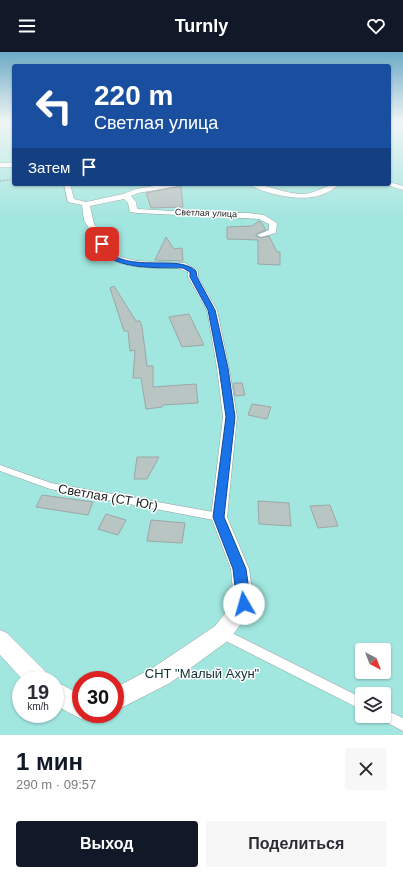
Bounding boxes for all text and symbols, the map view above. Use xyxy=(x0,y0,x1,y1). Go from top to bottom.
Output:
icon: menu xyxy=(16,15,38,37)
icon: heart xyxy=(365,15,387,37)
text: Turnly xyxy=(175,16,228,36)
icon: left xyxy=(28,80,80,132)
text: 220 m xyxy=(94,80,173,111)
text: Светлая улица xyxy=(94,113,218,133)
icon: arrive xyxy=(78,156,100,178)
text: Затем xyxy=(28,159,70,176)
street label: Светлая улица xyxy=(175,207,237,219)
pin xyxy=(85,227,119,261)
icon: arrive xyxy=(91,233,113,255)
street label: Светлая (СТ Юг) xyxy=(57,481,159,513)
position arrow xyxy=(223,583,265,625)
north arrow xyxy=(355,643,391,679)
map controls xyxy=(355,643,391,723)
park label: СНТ "Малый Ахун" xyxy=(145,666,260,681)
speed limit sign: 30 xyxy=(72,671,124,723)
text: 19 xyxy=(27,681,49,703)
button: layers xyxy=(355,687,391,723)
text: km/h xyxy=(27,701,49,712)
text: 1 мин xyxy=(16,748,83,775)
button: close xyxy=(345,748,387,790)
text: 290 m · 09:57 xyxy=(16,777,96,792)
button: Выход xyxy=(16,821,198,867)
button: Поделиться xyxy=(206,821,387,867)

